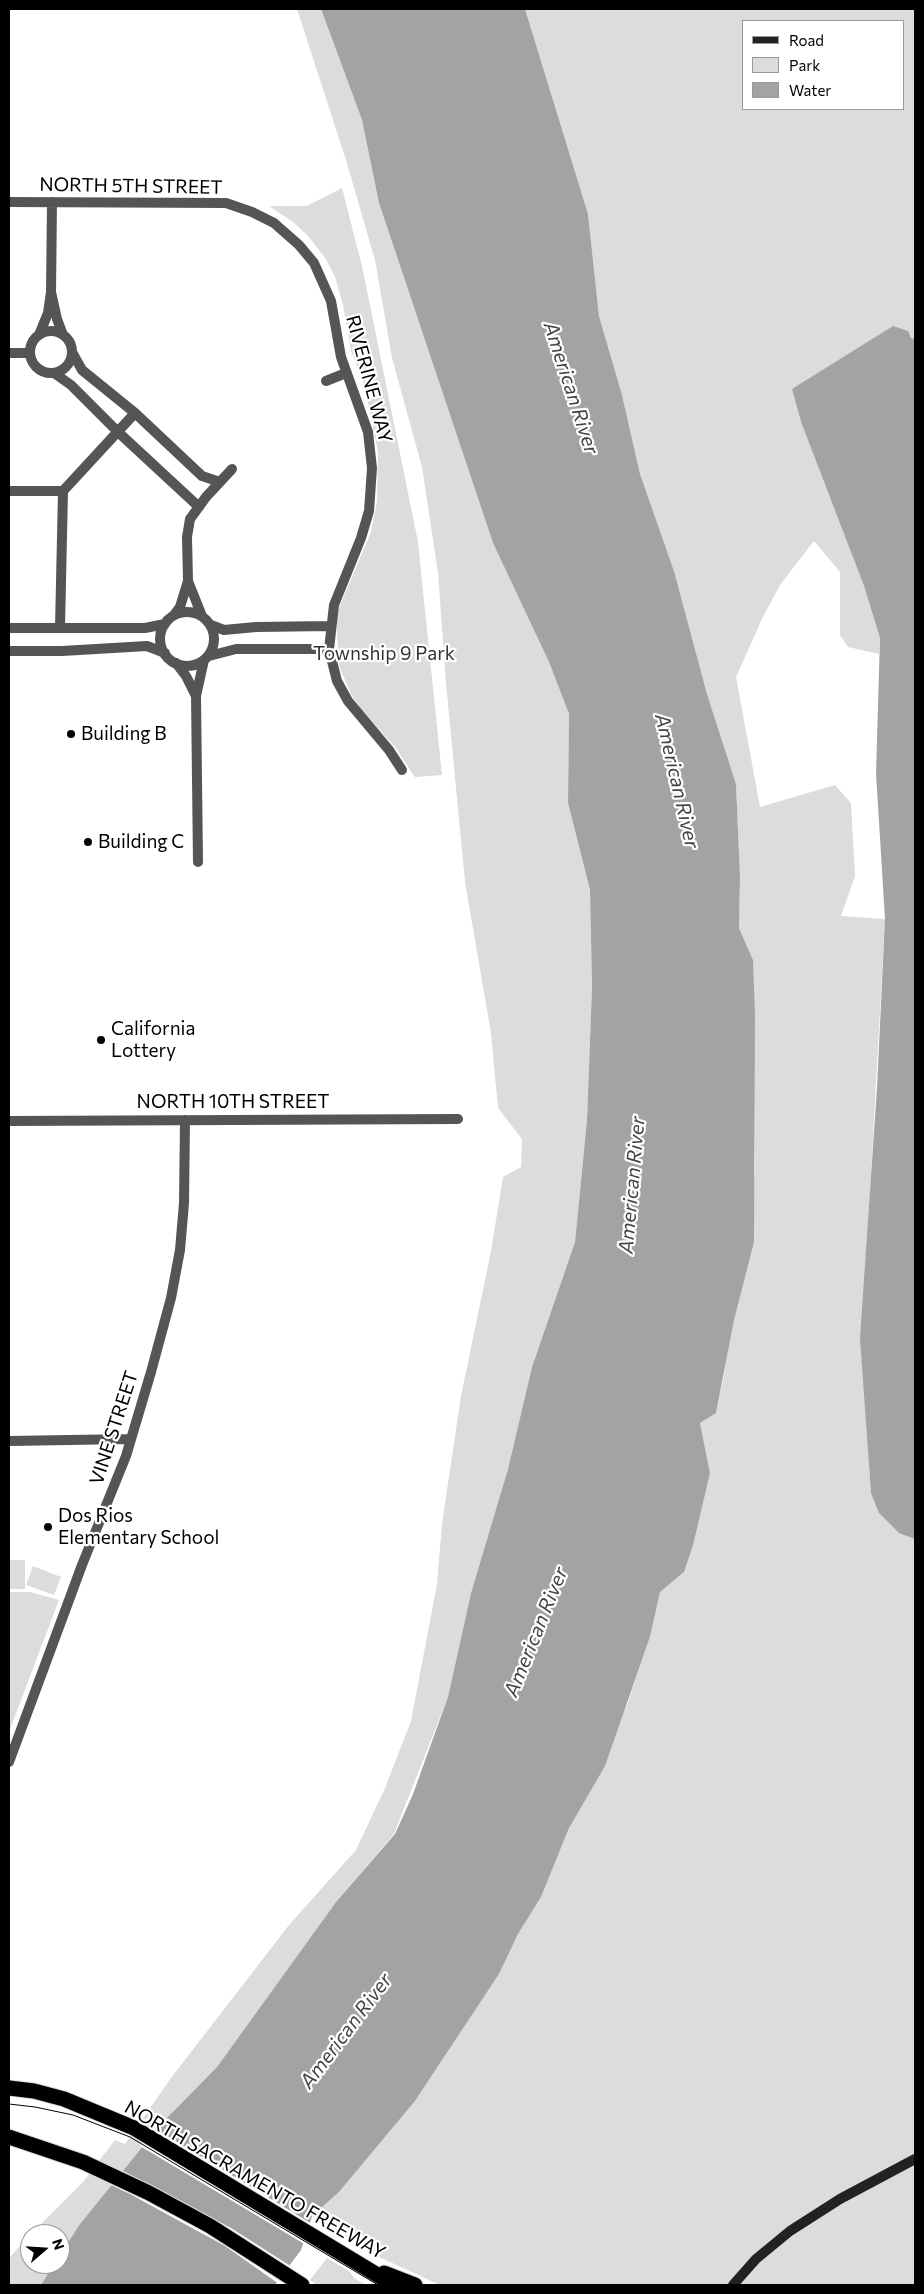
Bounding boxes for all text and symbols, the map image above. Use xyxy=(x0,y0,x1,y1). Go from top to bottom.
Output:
legend xyxy=(742,20,904,110)
text: Road xyxy=(789,31,824,49)
text: Park xyxy=(789,56,820,74)
text: Water xyxy=(789,81,831,99)
street label: NORTH 5TH STREET xyxy=(39,173,223,199)
street label: RIVERINE WAY xyxy=(341,313,397,445)
water label: American River xyxy=(538,319,604,457)
park label: Township 9 Park xyxy=(313,643,455,665)
water label: American River xyxy=(650,711,704,851)
place label: Building B xyxy=(81,723,167,745)
marker: Building B xyxy=(65,728,77,740)
place label: Building C xyxy=(98,831,184,853)
marker: Building C xyxy=(82,836,94,848)
place label: California Lottery xyxy=(111,1018,195,1062)
marker: California Lottery xyxy=(95,1034,107,1046)
street label: NORTH 10TH STREET xyxy=(137,1091,329,1113)
water label: American River xyxy=(614,1115,650,1255)
street label: VINE STREET xyxy=(85,1368,143,1488)
place label: Dos Rios Elementary School xyxy=(58,1505,219,1549)
marker: Dos Rios Elementary School xyxy=(42,1521,54,1533)
water label: American River xyxy=(499,1564,573,1700)
water label: American River xyxy=(295,1969,397,2093)
street label: NORTH SACRAMENTO FREEWAY xyxy=(121,2096,389,2264)
north arrow xyxy=(20,2224,70,2274)
text: N xyxy=(49,2237,68,2252)

